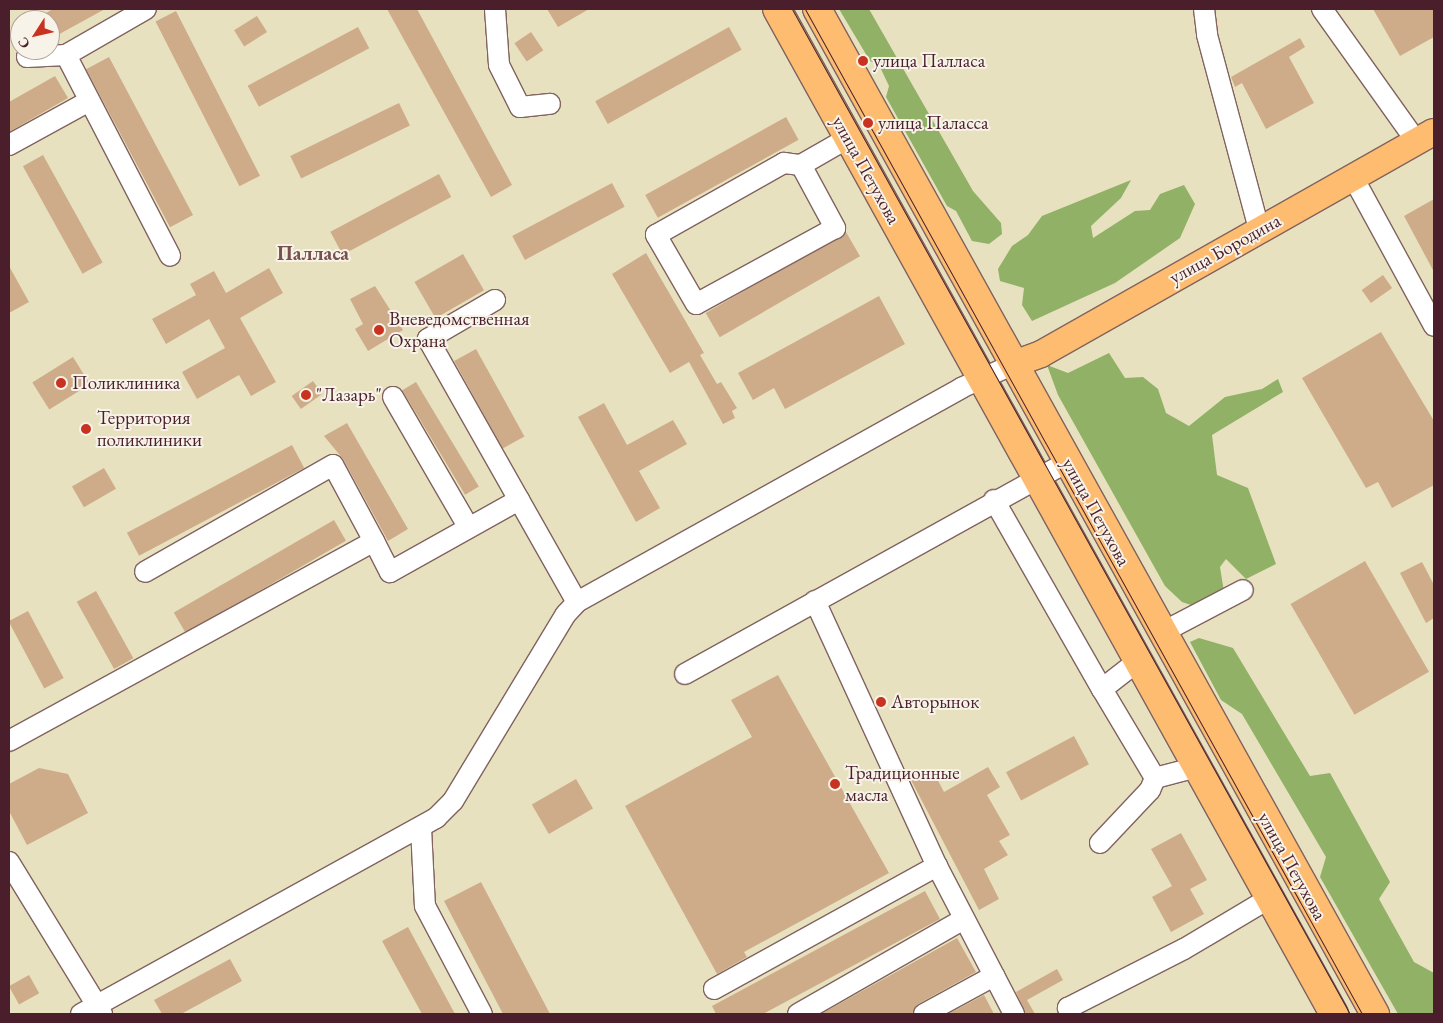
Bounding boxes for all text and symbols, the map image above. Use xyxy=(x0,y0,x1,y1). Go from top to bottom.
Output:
north arrow xyxy=(10,10,60,60)
text: С xyxy=(13,34,34,52)
place label: улица Палласа xyxy=(873,50,985,72)
marker: улица Палласа xyxy=(857,55,869,67)
street label: улица Петухова xyxy=(827,112,905,228)
place label: улица Паласса xyxy=(878,112,989,134)
marker: улица Паласса xyxy=(862,117,874,129)
street label: улица Бородина xyxy=(1165,209,1285,289)
district label: Палласа xyxy=(277,241,349,265)
place label: Вневедомственная Охрана xyxy=(389,308,530,352)
marker: Вневедомственная Охрана xyxy=(373,324,385,336)
place label: Поликлиника xyxy=(72,372,180,394)
marker: Поликлиника xyxy=(54,376,68,390)
place label: "Лазарь" xyxy=(316,384,382,406)
marker: "Лазарь" xyxy=(300,389,312,401)
place label: Территория поликлиники xyxy=(97,407,202,451)
marker: Территория поликлиники xyxy=(79,422,93,436)
street label: улица Петухова xyxy=(1057,454,1135,570)
place label: Авторынок xyxy=(891,691,979,713)
marker: Авторынок xyxy=(875,696,887,708)
place label: Традиционные масла xyxy=(845,762,960,806)
marker: Традиционные масла xyxy=(829,778,841,790)
street label: улица Петухова xyxy=(1253,808,1331,924)

